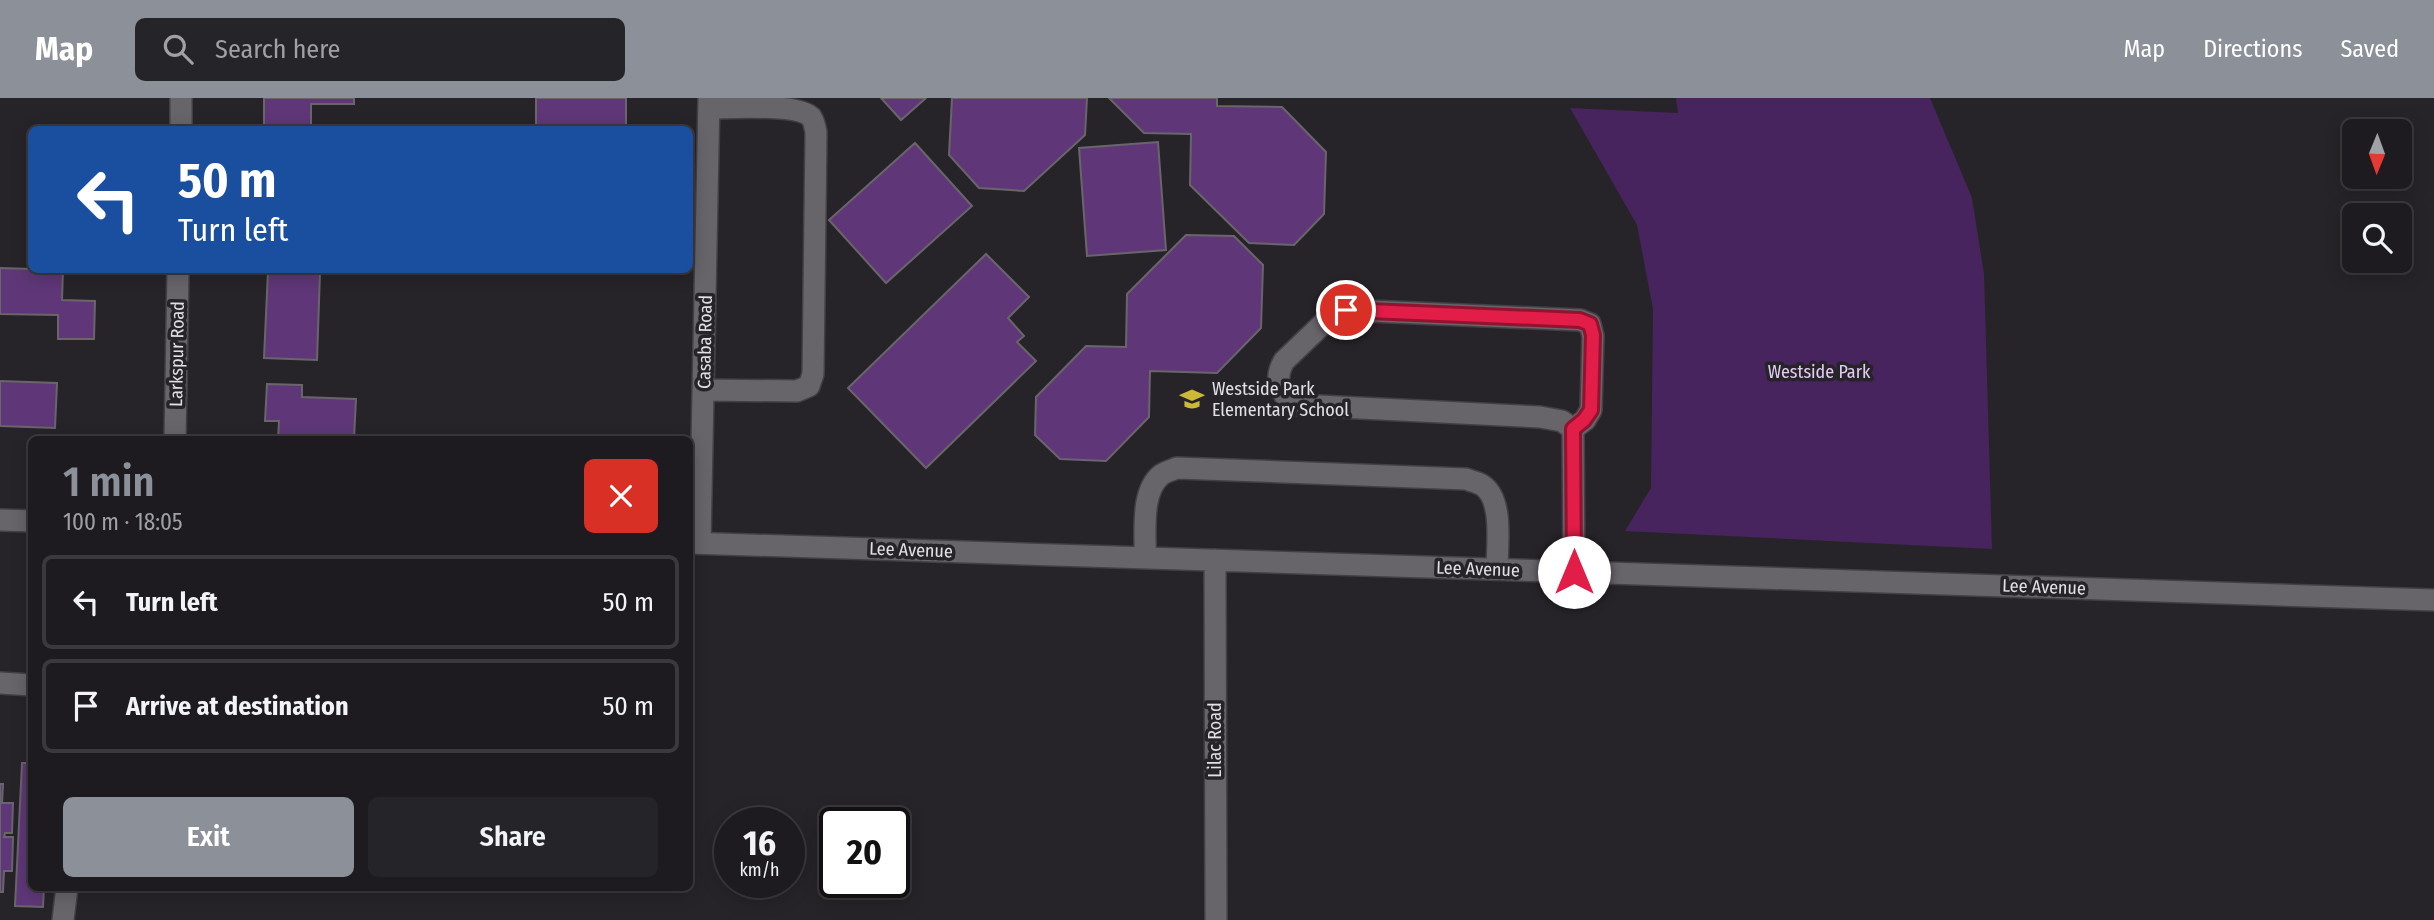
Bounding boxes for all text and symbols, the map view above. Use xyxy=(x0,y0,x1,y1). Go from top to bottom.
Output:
search box xyxy=(135,18,625,81)
text: Map xyxy=(35,29,93,69)
icon: search xyxy=(159,30,197,68)
text: Search here xyxy=(215,34,340,65)
text: Map xyxy=(2124,35,2165,63)
text: Directions xyxy=(2203,35,2302,63)
text: Saved xyxy=(2340,35,2399,63)
north arrow xyxy=(2342,119,2412,189)
map controls xyxy=(2342,119,2412,273)
text: 50 m xyxy=(178,151,276,210)
icon: left xyxy=(63,154,154,245)
button: search xyxy=(2342,203,2412,273)
text: Turn left xyxy=(178,211,288,249)
pin xyxy=(1316,280,1376,340)
icon: arrive xyxy=(1327,291,1365,329)
street label: Casaba Road xyxy=(693,295,717,389)
street label: Larkspur Road xyxy=(165,301,189,407)
park label: Westside Park xyxy=(1768,361,1871,383)
place label: Westside Park Elementary School xyxy=(1212,378,1349,421)
school or university icon: Westside Park Elementary School xyxy=(1178,385,1206,413)
text: 1 min xyxy=(63,457,154,507)
button: close xyxy=(584,459,658,533)
text: 100 m · 18:05 xyxy=(63,508,183,536)
position arrow xyxy=(1537,535,1611,609)
street label: Lee Avenue xyxy=(869,538,953,562)
street label: Lee Avenue xyxy=(1436,557,1520,581)
street label: Lee Avenue xyxy=(2002,575,2086,599)
icon: left xyxy=(67,583,105,621)
text: Turn left xyxy=(126,587,218,618)
text: 50 m xyxy=(602,587,654,618)
icon: arrive xyxy=(67,687,105,725)
text: Arrive at destination xyxy=(126,691,349,722)
text: 50 m xyxy=(602,691,654,722)
street label: Lilac Road xyxy=(1204,702,1226,778)
button: Exit xyxy=(63,797,354,877)
button: Share xyxy=(368,797,658,877)
speed limit sign: 20 xyxy=(819,807,910,898)
text: 16 xyxy=(743,822,776,864)
text: km/h xyxy=(739,859,780,881)

